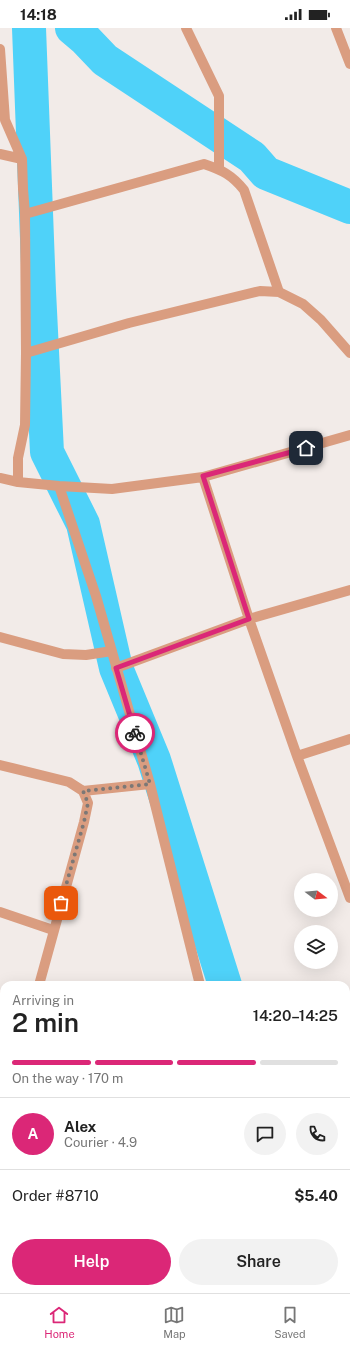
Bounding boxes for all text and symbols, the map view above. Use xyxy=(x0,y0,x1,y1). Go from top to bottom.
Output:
text: 14:18 xyxy=(20,6,57,23)
pin xyxy=(289,431,323,465)
icon: home xyxy=(295,437,317,459)
courier xyxy=(115,713,155,753)
icon: bike xyxy=(124,722,146,744)
north arrow xyxy=(294,873,338,917)
map controls xyxy=(294,873,338,969)
pin xyxy=(44,886,78,920)
icon: bag xyxy=(50,892,72,914)
button: layers xyxy=(294,925,338,969)
text: Arriving in xyxy=(12,993,74,1008)
text: 2 min xyxy=(12,1007,79,1038)
text: 14:20–14:25 xyxy=(253,1007,338,1024)
text: On the way · 170 m xyxy=(12,1071,123,1086)
button: chat xyxy=(244,1113,286,1155)
button: phone xyxy=(296,1113,338,1155)
text: Alex xyxy=(64,1118,96,1135)
text: A xyxy=(28,1125,38,1142)
text: Courier · 4.9 xyxy=(64,1135,137,1150)
text: Order #8710 xyxy=(12,1187,99,1204)
text: $5.40 xyxy=(294,1187,338,1204)
button: Help xyxy=(12,1239,171,1285)
button: Share xyxy=(179,1239,338,1285)
tab: Home xyxy=(44,1304,75,1340)
tab: Map xyxy=(163,1304,186,1340)
tab: Saved xyxy=(274,1304,306,1340)

